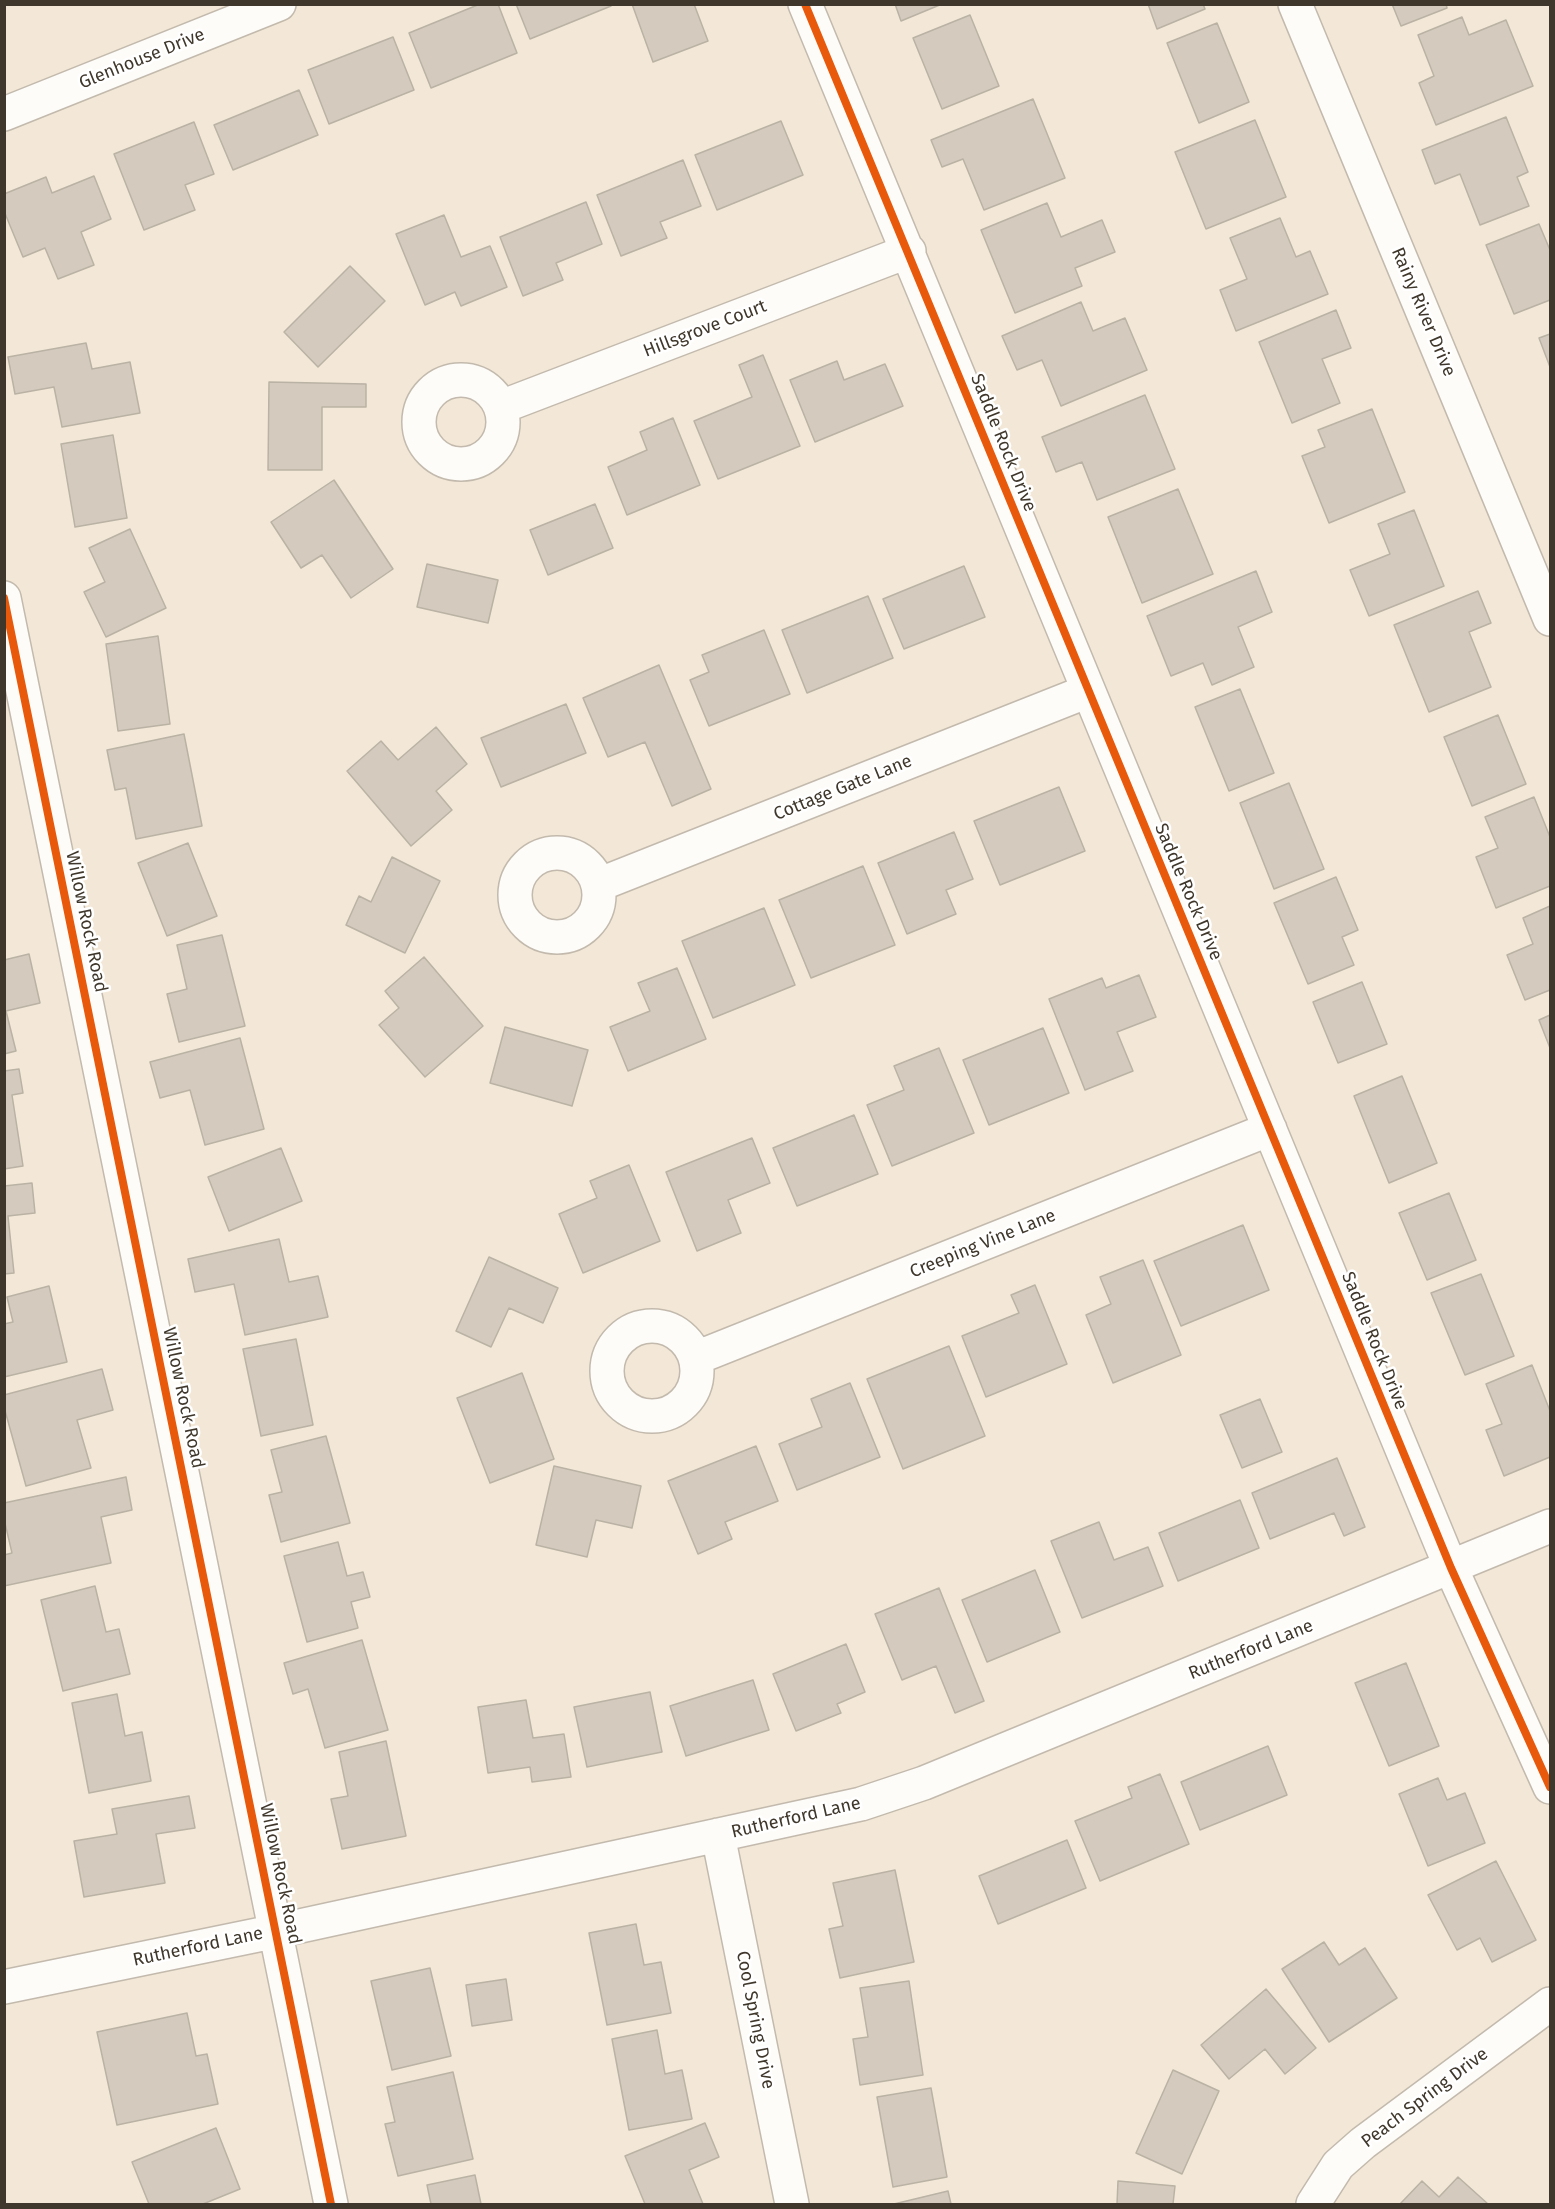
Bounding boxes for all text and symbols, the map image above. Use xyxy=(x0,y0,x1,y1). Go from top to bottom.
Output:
street label: Glenhouse Drive xyxy=(76,24,208,94)
street label: Rainy River Drive xyxy=(1386,244,1460,380)
street label: Hillsgrove Court xyxy=(640,296,770,362)
street label: Saddle Rock Drive xyxy=(965,371,1041,515)
street label: Cottage Gate Lane xyxy=(771,750,915,826)
street label: Saddle Rock Drive xyxy=(1149,820,1227,964)
street label: Willow Rock Road xyxy=(60,849,112,995)
street label: Creeping Vine Lane xyxy=(907,1205,1059,1283)
street label: Saddle Rock Drive xyxy=(1336,1269,1412,1413)
street label: Willow Rock Road xyxy=(157,1325,209,1471)
street label: Rutherford Lane xyxy=(1186,1615,1316,1685)
street label: Rutherford Lane xyxy=(729,1793,863,1843)
street label: Willow Rock Road xyxy=(254,1801,306,1947)
street label: Rutherford Lane xyxy=(131,1923,265,1971)
street label: Cool Spring Drive xyxy=(731,1949,779,2091)
street label: Peach Spring Drive xyxy=(1358,2043,1492,2153)

